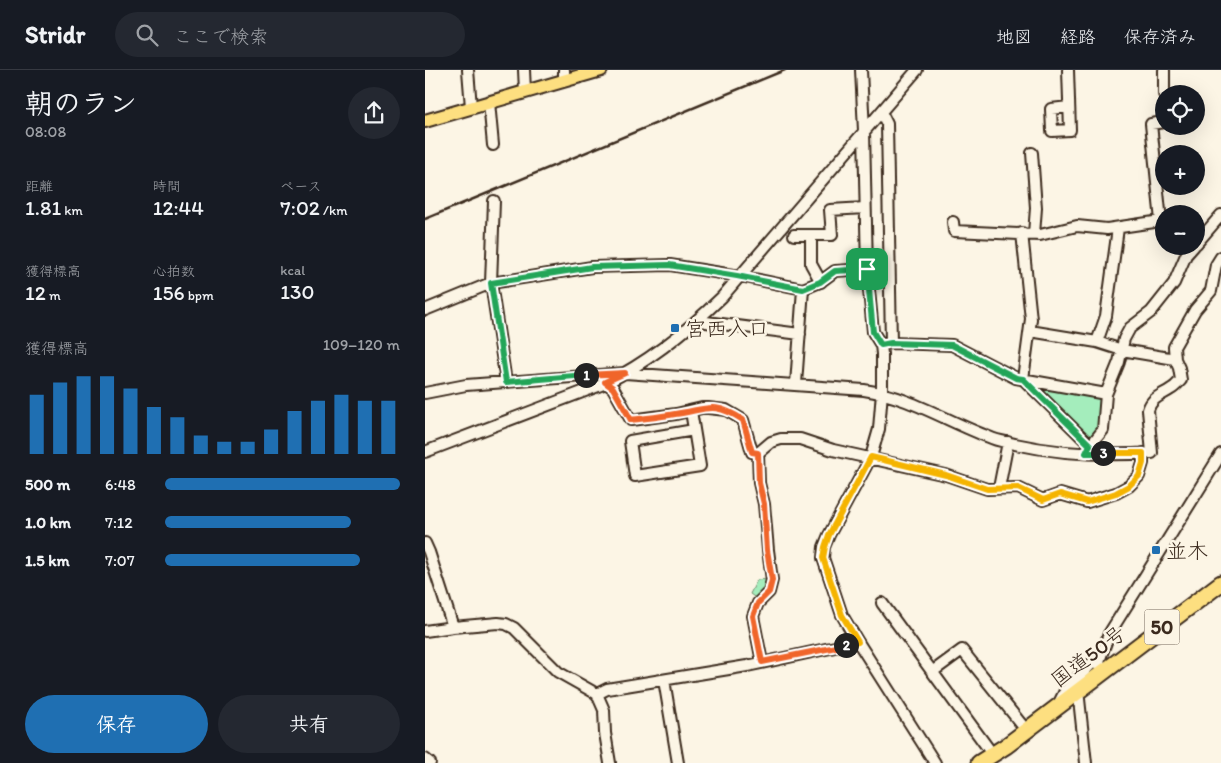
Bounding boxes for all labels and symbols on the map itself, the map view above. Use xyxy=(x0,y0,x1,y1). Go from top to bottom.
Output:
pin xyxy=(846,248,888,290)
place label: 宮西入口 xyxy=(685,316,769,341)
marker: 宮西入口 xyxy=(669,322,681,334)
pin: 1 xyxy=(573,362,599,388)
pin: 3 xyxy=(1091,440,1115,466)
place label: 並木 xyxy=(1166,538,1208,563)
marker: 並木 xyxy=(1150,544,1162,556)
road number: 50 xyxy=(1145,610,1179,644)
street label: 国道50号 xyxy=(1046,620,1130,692)
pin: 2 xyxy=(833,632,859,658)

